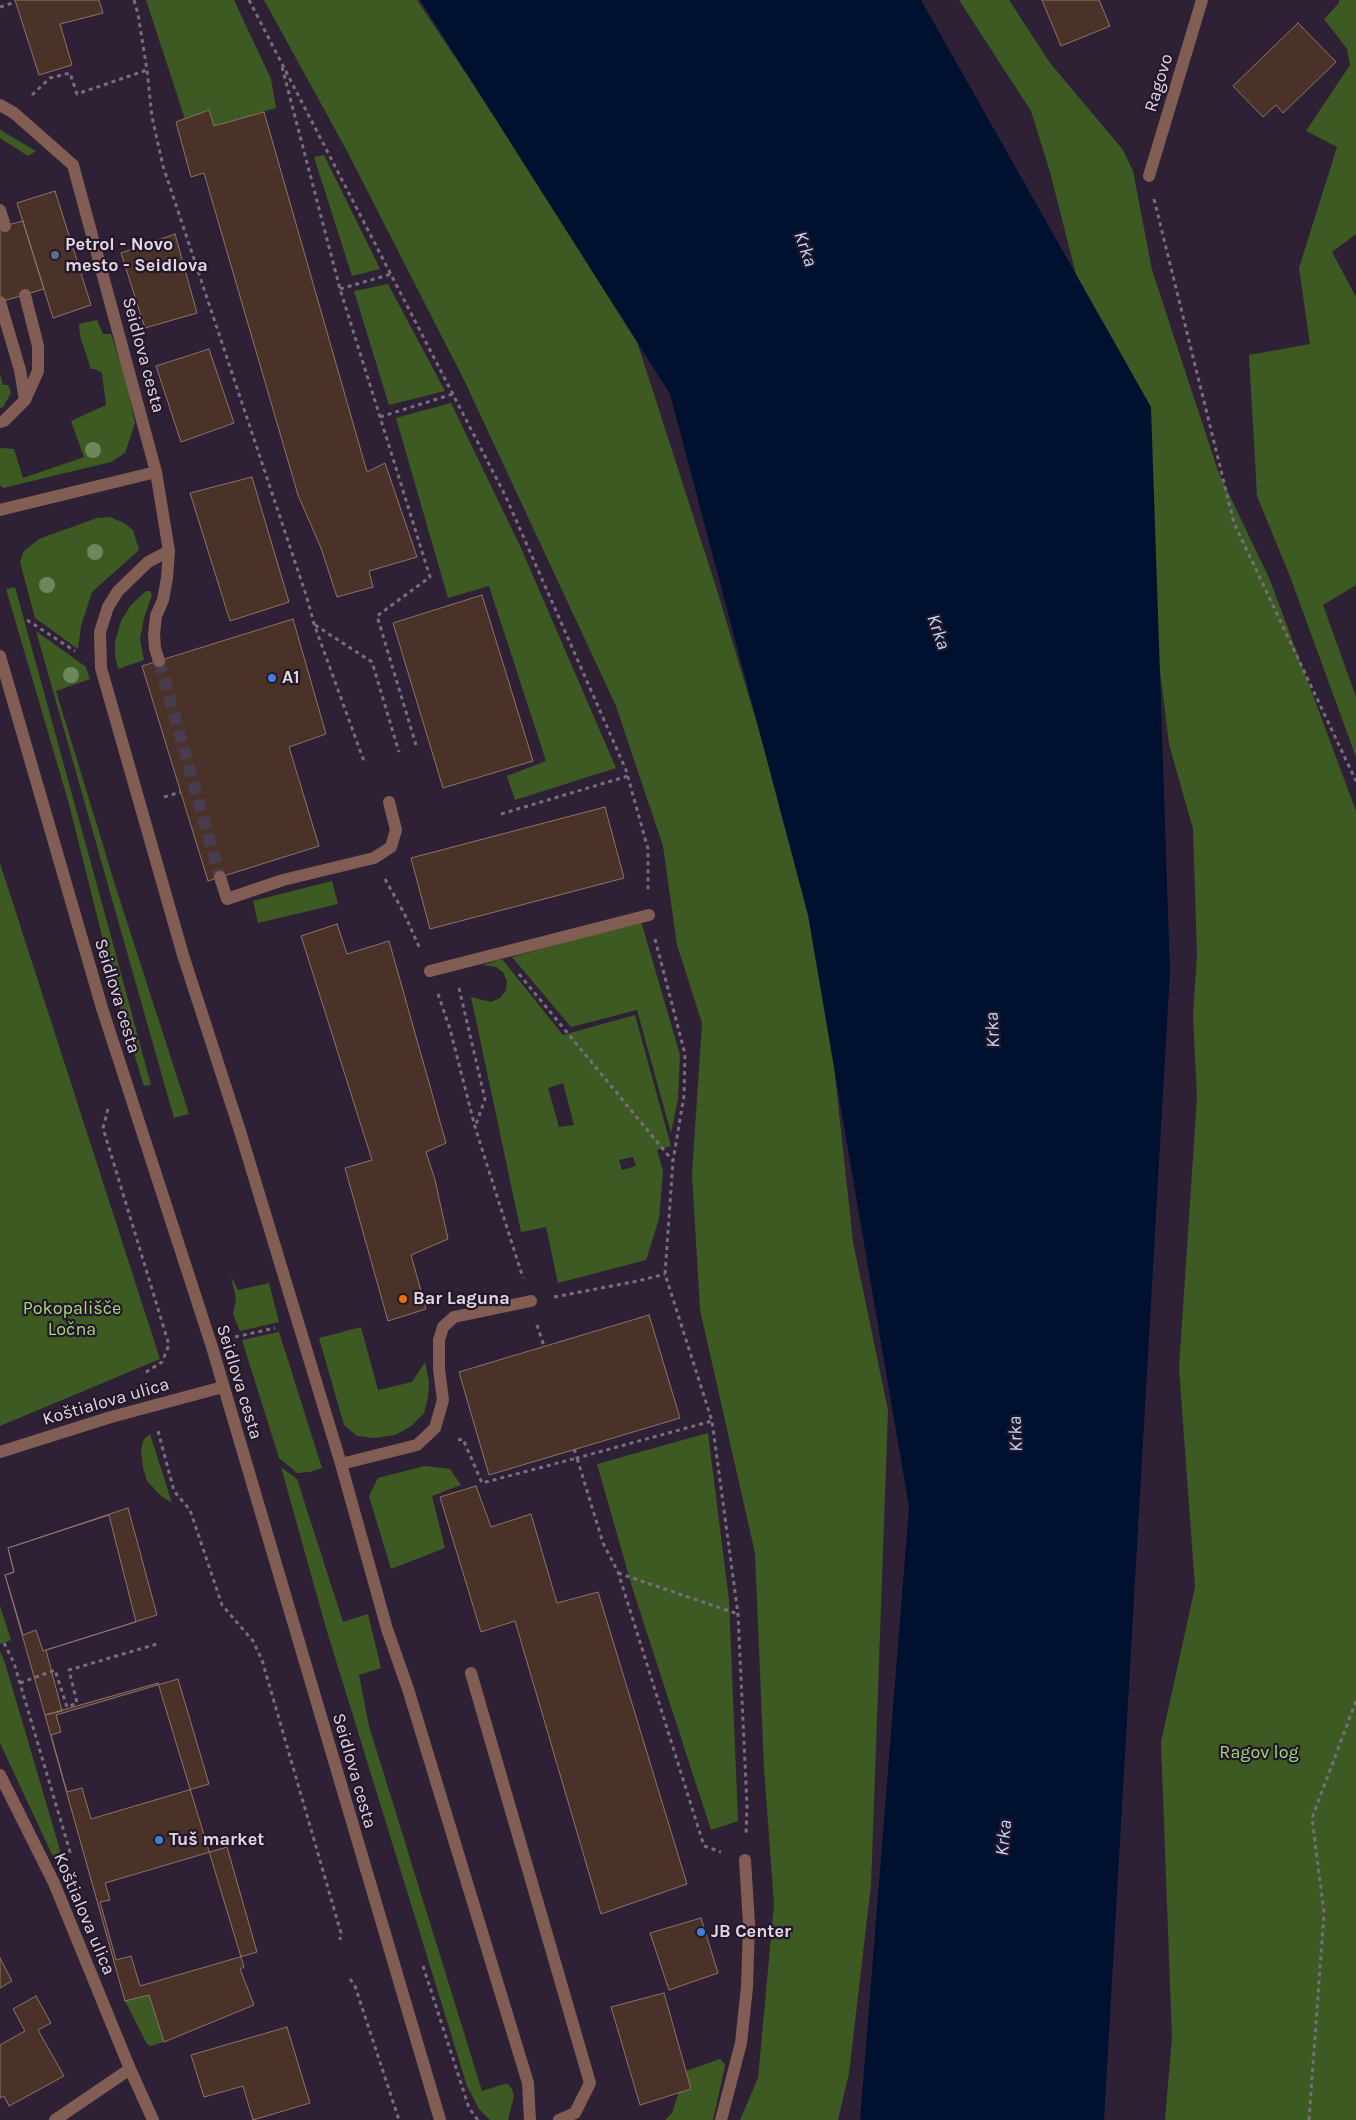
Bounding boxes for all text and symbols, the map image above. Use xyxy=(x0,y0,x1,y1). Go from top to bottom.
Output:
street label: Ragovo xyxy=(1140,51,1178,115)
water label: Krka xyxy=(788,228,822,270)
place label: Petrol - Novo mesto - Seidlova xyxy=(65,234,208,276)
marker: Petrol - Novo mesto - Seidlova xyxy=(49,249,61,261)
street label: Seidlova cesta xyxy=(117,295,169,415)
water label: Krka xyxy=(921,611,955,653)
place label: A1 xyxy=(282,667,300,689)
marker: A1 xyxy=(266,672,278,684)
street label: Seidlova cesta xyxy=(89,936,145,1056)
water label: Krka xyxy=(981,1011,1005,1049)
place label: Bar Laguna xyxy=(413,1288,510,1310)
marker: Bar Laguna xyxy=(397,1293,409,1305)
park label: Pokopališče Ločna xyxy=(23,1298,121,1340)
street label: Seidlova cesta xyxy=(211,1322,267,1442)
street label: Koštialova ulica xyxy=(40,1374,172,1430)
water label: Krka xyxy=(1004,1415,1028,1453)
street label: Seidlova cesta xyxy=(327,1711,381,1831)
park label: Ragov log xyxy=(1219,1742,1299,1764)
water label: Krka xyxy=(991,1819,1017,1857)
place label: Tuš market xyxy=(169,1829,264,1851)
marker: Tuš market xyxy=(153,1834,165,1846)
street label: Koštialova ulica xyxy=(48,1850,120,1978)
place label: JB Center xyxy=(711,1921,791,1943)
marker: JB Center xyxy=(695,1926,707,1938)

